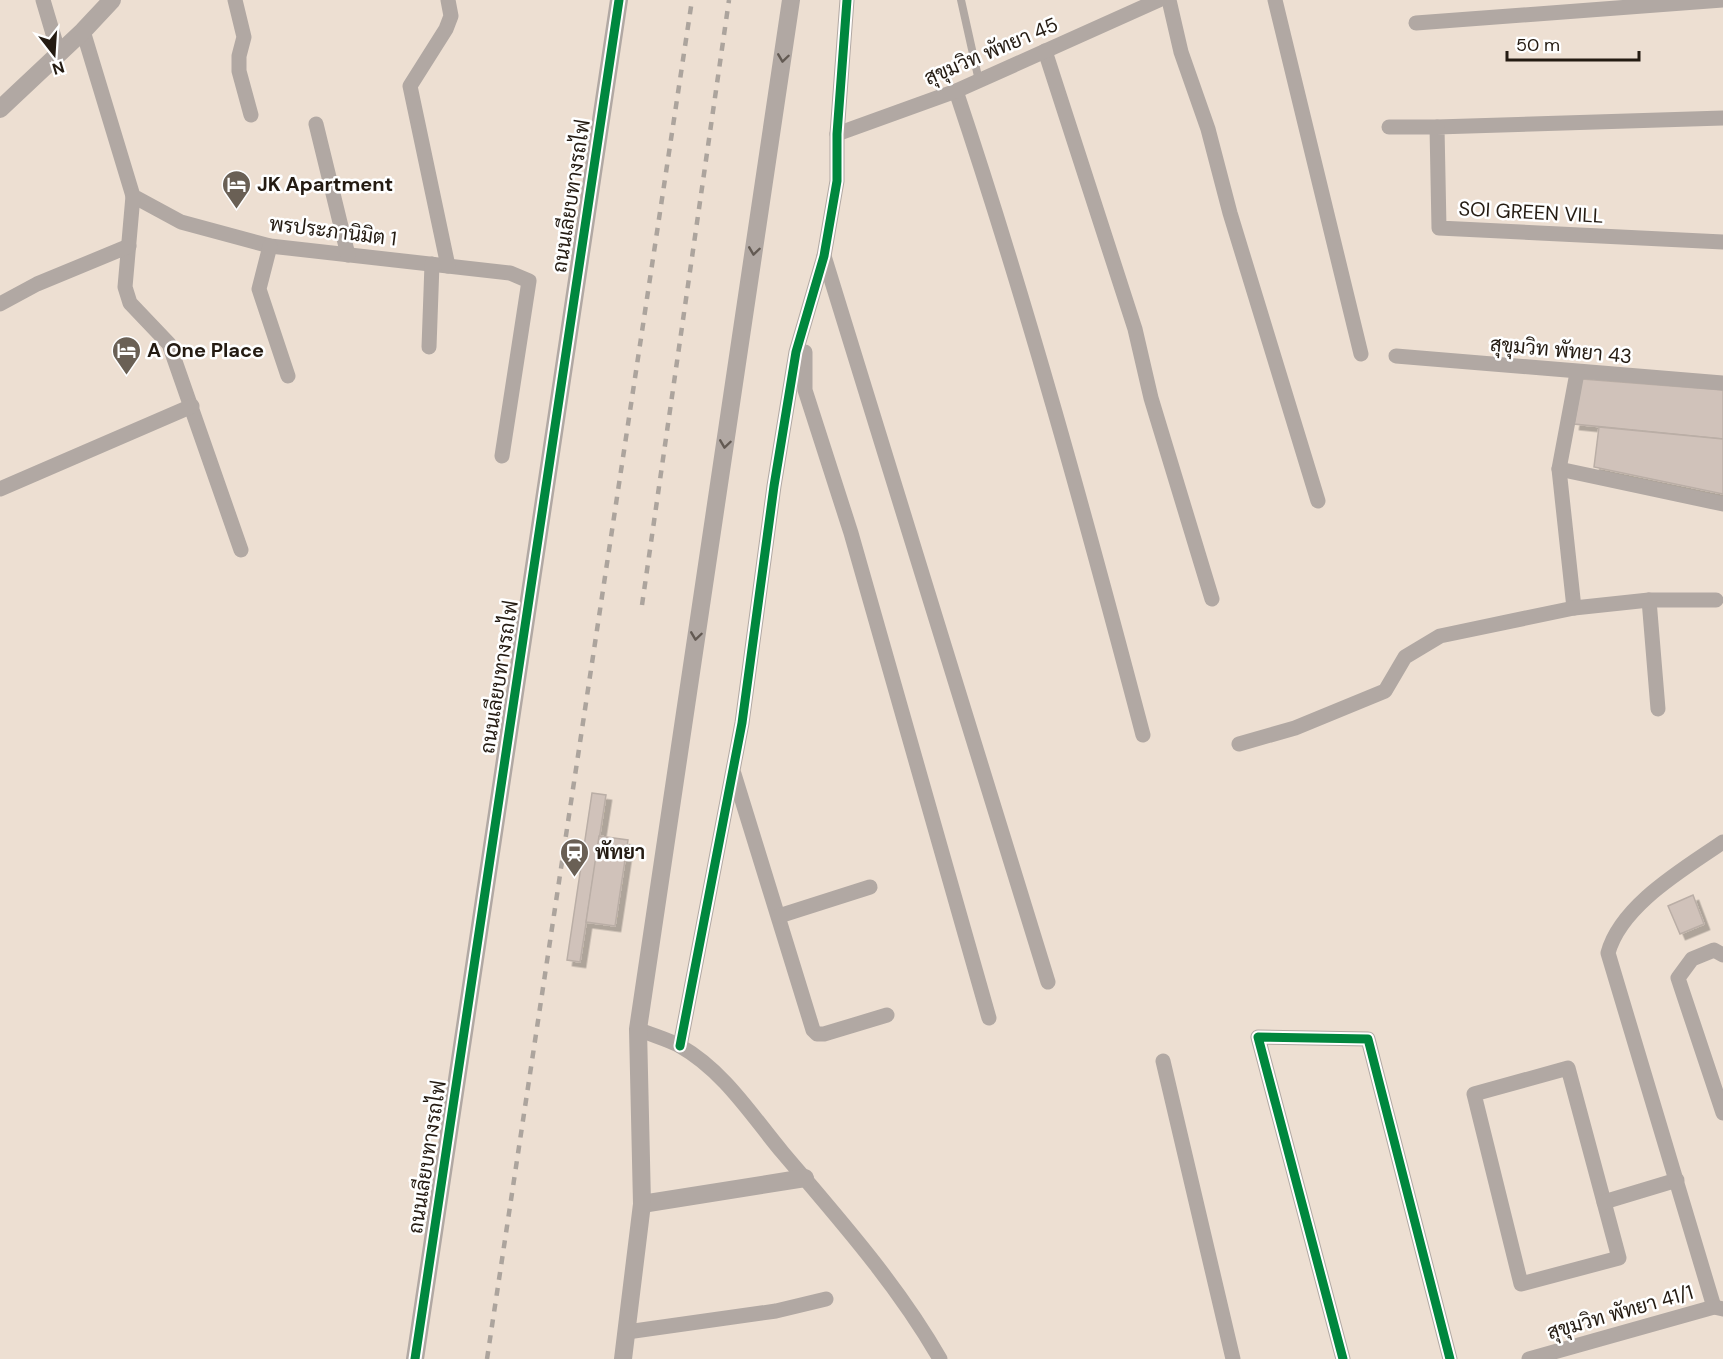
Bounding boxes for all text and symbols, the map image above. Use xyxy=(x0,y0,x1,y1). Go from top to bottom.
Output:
street label: สุขุมวิท พัทยา 45 xyxy=(920,11,1062,92)
north arrow xyxy=(24,24,84,84)
scale bar xyxy=(1507,24,1639,62)
text: 50 m xyxy=(1516,33,1560,57)
one-way arrow xyxy=(777,53,789,62)
text: N xyxy=(50,56,67,80)
street label: ถนนเลียบทางรถไฟ xyxy=(546,118,596,274)
hotel icon: JK Apartment xyxy=(220,168,252,210)
place label: JK Apartment xyxy=(257,171,393,197)
street label: SOI GREEN VILL xyxy=(1458,195,1604,229)
street label: พรประภานิมิต 1 xyxy=(268,210,398,252)
one-way arrow xyxy=(748,246,760,255)
street label: สุขุมวิท พัทยา 43 xyxy=(1489,331,1633,370)
hotel icon: A One Place xyxy=(110,334,142,376)
place label: A One Place xyxy=(147,337,264,363)
one-way arrow xyxy=(719,438,732,448)
street label: ถนนเลียบทางรถไฟ xyxy=(474,599,524,755)
one-way arrow xyxy=(691,632,703,641)
station icon: พัทยา xyxy=(558,836,590,878)
place label: พัทยา xyxy=(595,839,645,865)
street label: ถนนเลียบทางรถไฟ xyxy=(402,1079,452,1235)
street label: สุขุมวิท พัทยา 41/1 xyxy=(1544,1279,1696,1346)

